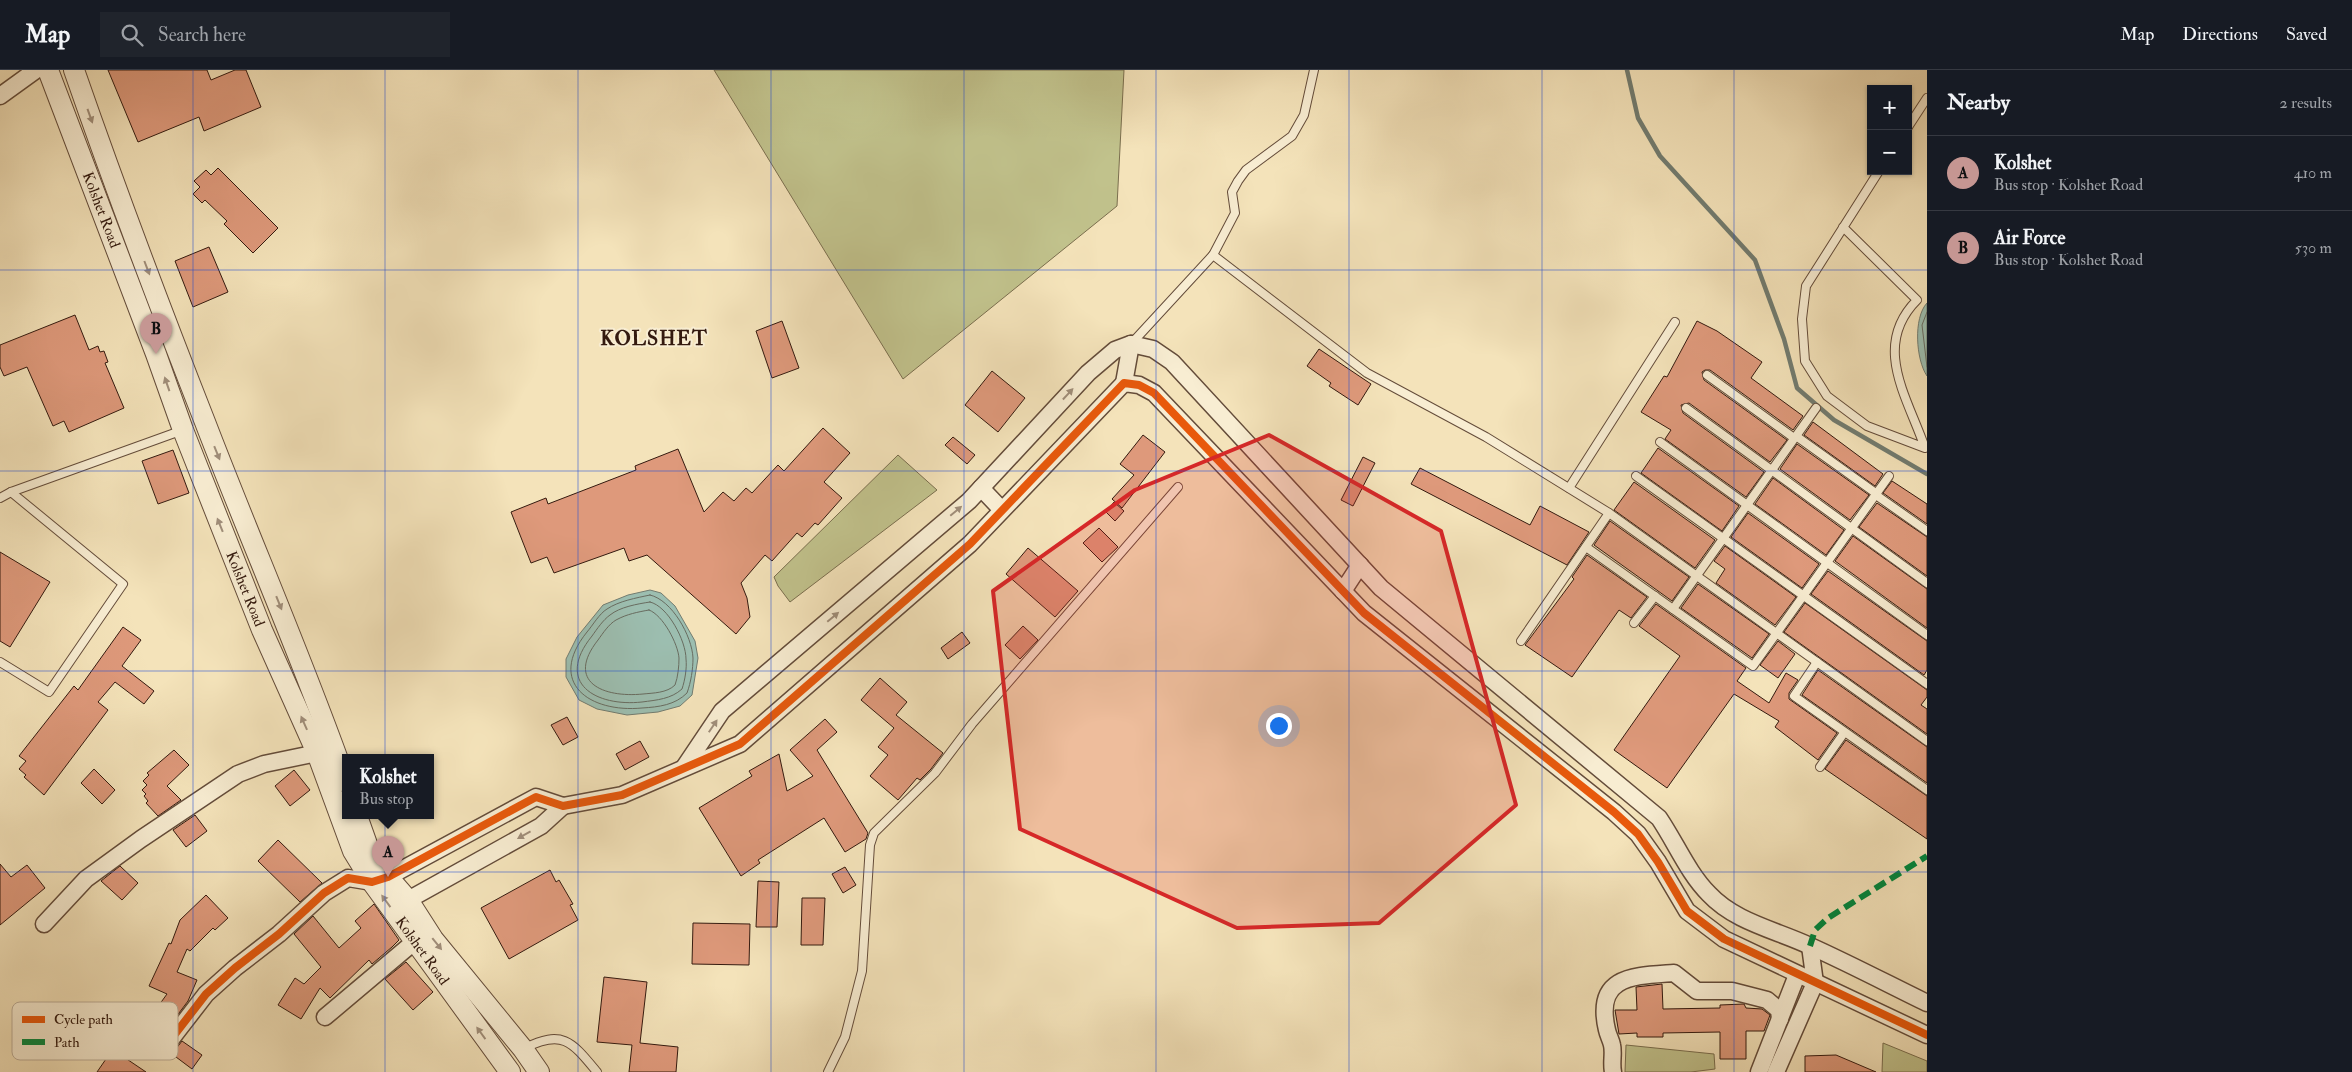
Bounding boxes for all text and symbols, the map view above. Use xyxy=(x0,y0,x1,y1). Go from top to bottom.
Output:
search box xyxy=(100,12,450,57)
text: Map xyxy=(25,19,70,50)
icon: search xyxy=(118,21,146,49)
text: Search here xyxy=(158,23,246,47)
text: Map xyxy=(2121,23,2154,46)
text: Directions xyxy=(2182,23,2258,46)
text: Saved xyxy=(2286,23,2327,46)
map controls xyxy=(1867,85,1912,175)
button: + xyxy=(1867,85,1912,130)
text: Nearby xyxy=(1947,89,2010,116)
text: 2 results xyxy=(2279,93,2332,113)
one-way arrow xyxy=(86,109,94,124)
button: − xyxy=(1867,130,1912,175)
text: Kolshet xyxy=(1994,151,2051,175)
text: A xyxy=(1958,163,1968,183)
text: 410 m xyxy=(2294,163,2332,183)
street label: Kolshet Road xyxy=(78,169,124,251)
text: Bus stop · Kolshet Road xyxy=(1994,175,2143,195)
text: Air Force xyxy=(1994,226,2065,250)
text: B xyxy=(1958,238,1968,258)
text: 530 m xyxy=(2295,238,2332,258)
text: Bus stop · Kolshet Road xyxy=(1994,250,2143,270)
one-way arrow xyxy=(143,261,151,275)
pin: B xyxy=(140,313,172,354)
district label: KOLSHET xyxy=(600,326,708,351)
one-way arrow xyxy=(163,377,170,392)
one-way arrow xyxy=(1062,388,1074,400)
one-way arrow xyxy=(214,446,222,460)
one-way arrow xyxy=(950,506,963,517)
one-way arrow xyxy=(216,517,224,532)
street label: Kolshet Road xyxy=(221,548,269,630)
one-way arrow xyxy=(275,596,283,610)
one-way arrow xyxy=(827,612,839,623)
your location xyxy=(1266,713,1292,739)
one-way arrow xyxy=(299,716,307,730)
one-way arrow xyxy=(708,719,718,732)
popup xyxy=(342,754,434,819)
text: Kolshet xyxy=(359,765,417,789)
text: Bus stop xyxy=(359,789,413,809)
one-way arrow xyxy=(517,831,532,839)
pin: A xyxy=(372,836,404,877)
one-way arrow xyxy=(380,895,391,908)
street label: Kolshet Road xyxy=(391,913,454,989)
one-way arrow xyxy=(432,937,443,950)
legend xyxy=(12,1002,178,1060)
text: Cycle path xyxy=(54,1011,114,1029)
one-way arrow xyxy=(476,1026,486,1039)
text: Path xyxy=(54,1034,80,1051)

